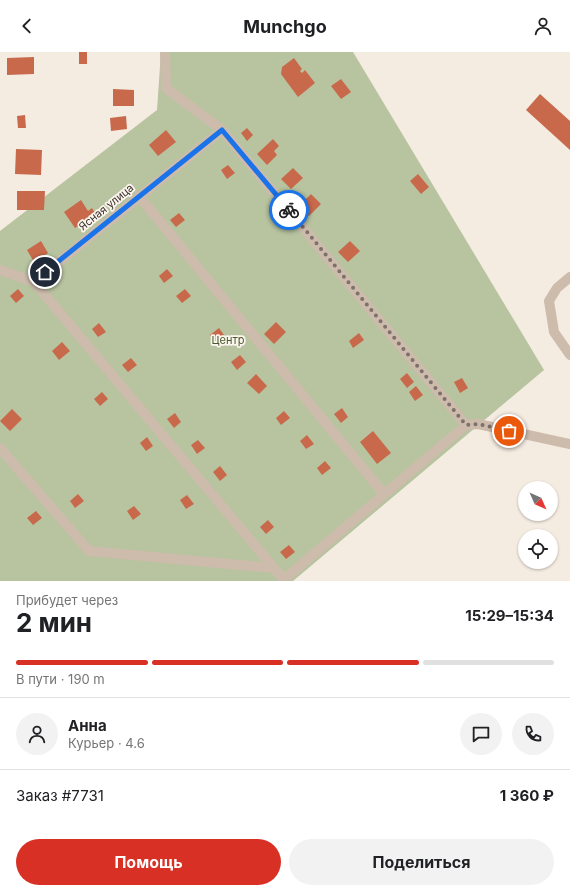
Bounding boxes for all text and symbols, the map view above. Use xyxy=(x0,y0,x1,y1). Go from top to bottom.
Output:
icon: back xyxy=(16,15,38,37)
icon: person xyxy=(532,15,554,37)
text: Munchgo xyxy=(243,16,327,37)
street label: Ясная улица xyxy=(76,181,136,233)
courier xyxy=(269,190,309,230)
icon: bike xyxy=(278,199,300,221)
pin xyxy=(28,255,62,289)
icon: home xyxy=(34,261,56,283)
park label: Центр xyxy=(212,333,245,347)
pin xyxy=(492,414,526,448)
icon: bag xyxy=(498,420,520,442)
north arrow xyxy=(518,481,558,521)
map controls xyxy=(518,481,558,569)
button: locate xyxy=(518,529,558,569)
text: Прибудет через xyxy=(16,592,118,608)
text: 15:29–15:34 xyxy=(465,606,554,625)
text: 2 мин xyxy=(16,607,92,638)
text: В пути · 190 m xyxy=(16,671,105,687)
button: person xyxy=(16,713,58,755)
button: chat xyxy=(460,713,502,755)
button: phone xyxy=(512,713,554,755)
text: Анна xyxy=(68,716,107,735)
text: Курьер · 4.6 xyxy=(68,735,145,751)
text: Заказ #7731 xyxy=(16,786,104,805)
text: 1 360 ₽ xyxy=(500,786,554,805)
button: Помощь xyxy=(16,839,281,885)
button: Поделиться xyxy=(289,839,554,885)

